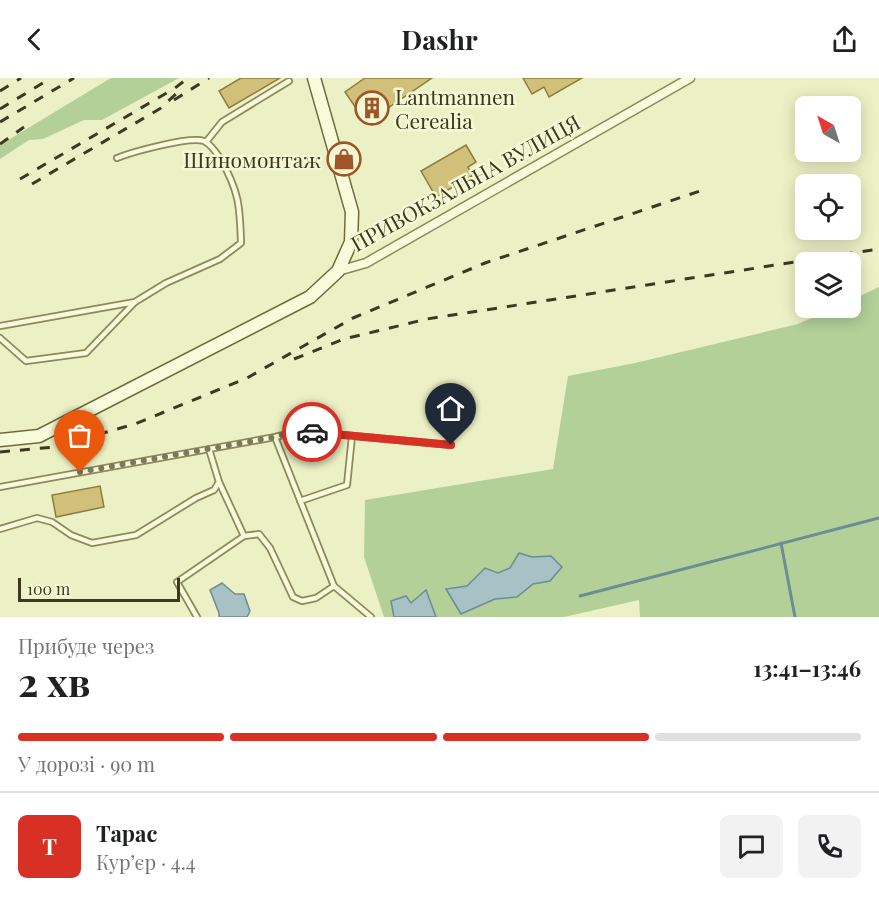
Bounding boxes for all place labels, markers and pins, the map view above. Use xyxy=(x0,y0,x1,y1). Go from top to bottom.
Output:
place label: Lantmannen Cerealia xyxy=(395,82,516,134)
building icon: Lantmannen Cerealia xyxy=(354,90,390,126)
shop icon: Шиномонтаж xyxy=(326,141,362,177)
place label: Шиномонтаж xyxy=(183,145,321,173)
pin xyxy=(425,383,476,445)
pin xyxy=(54,410,105,472)

